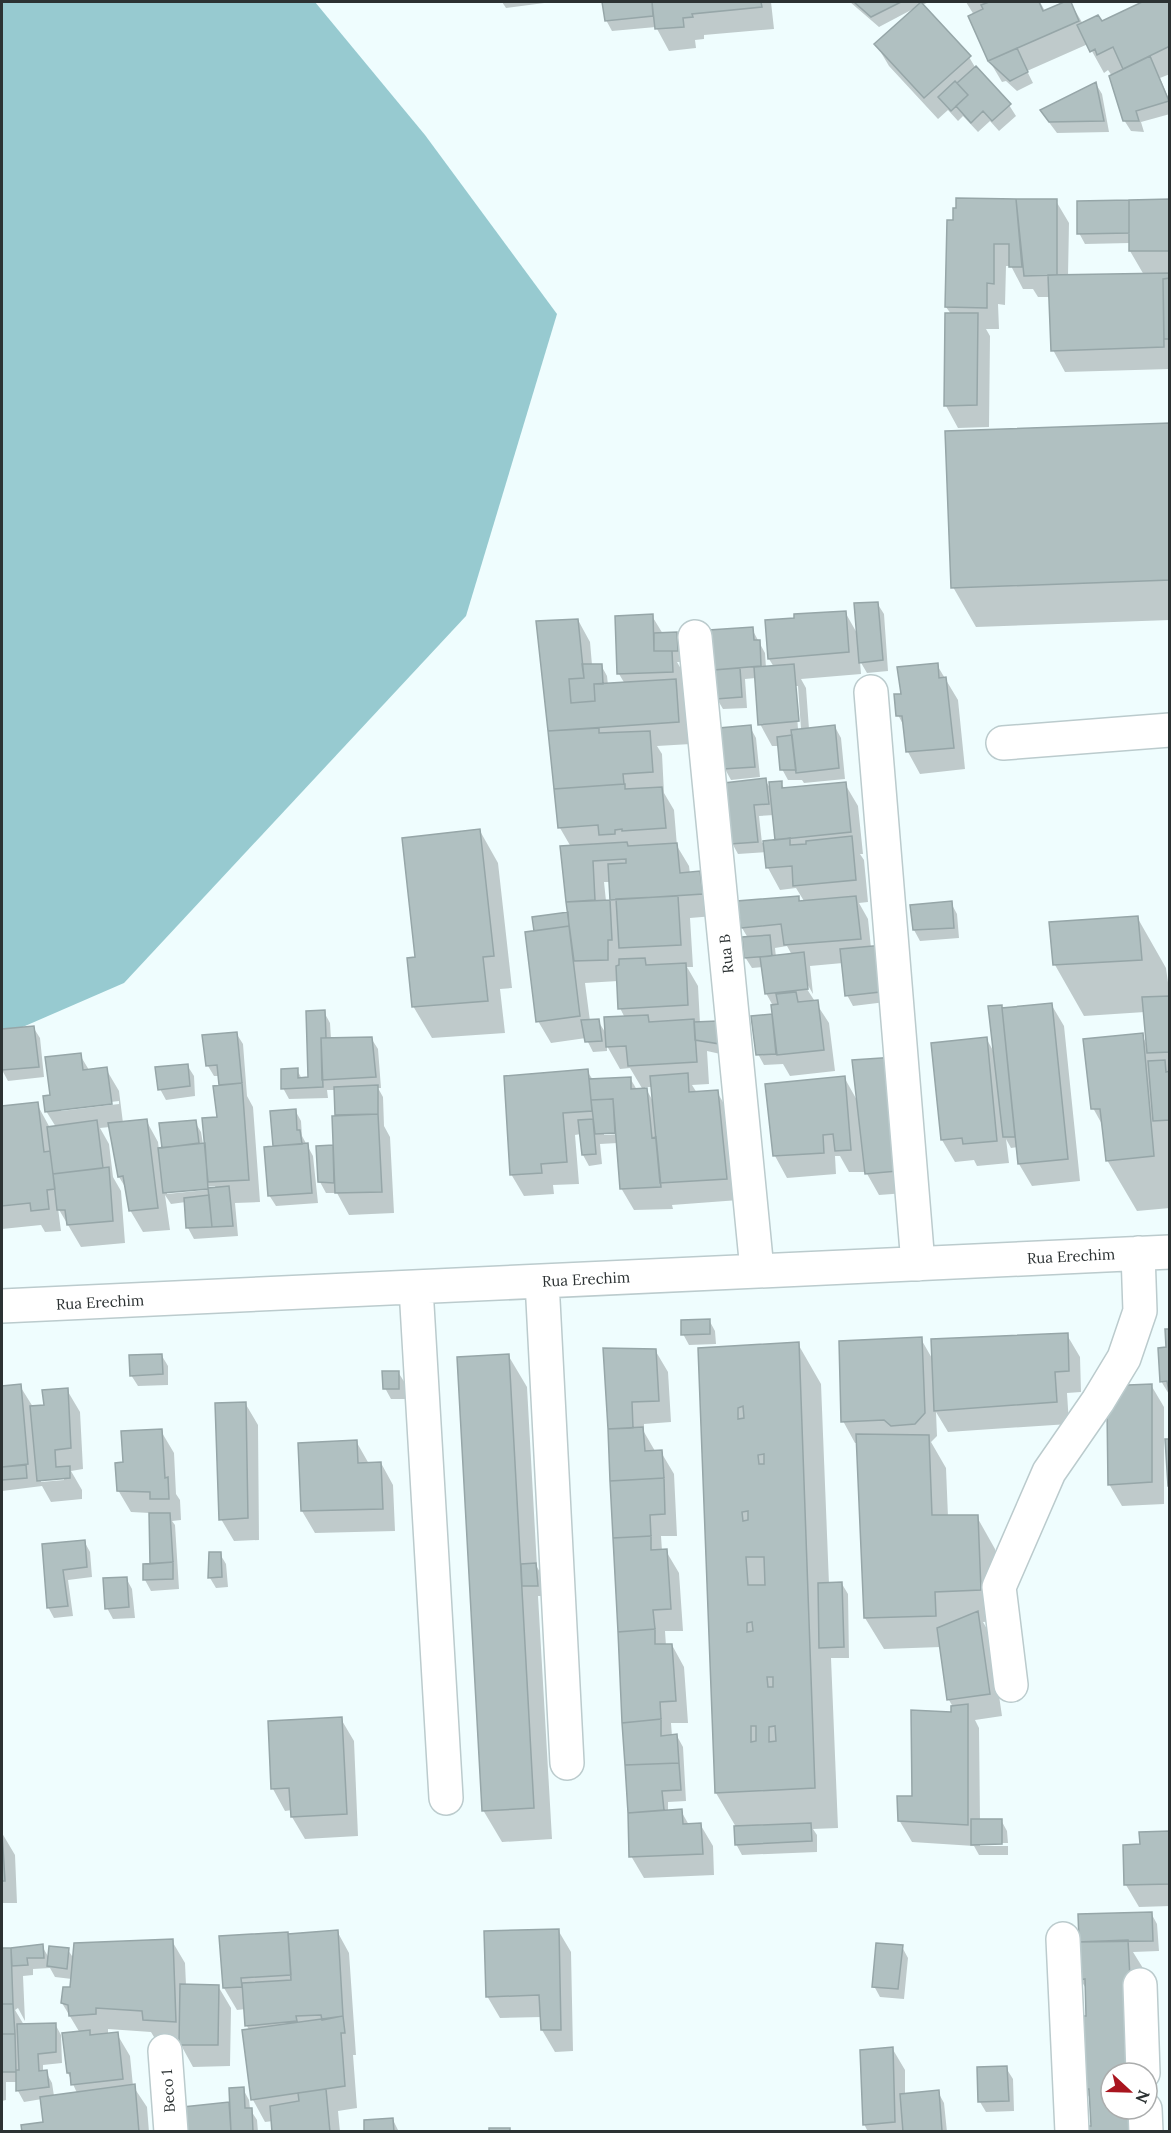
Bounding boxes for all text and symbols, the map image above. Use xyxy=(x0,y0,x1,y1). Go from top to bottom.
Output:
street label: Rua B xyxy=(714,933,738,975)
street label: Rua Erechim xyxy=(1026,1244,1116,1268)
street label: Rua Erechim xyxy=(541,1267,631,1291)
street label: Rua Erechim xyxy=(55,1290,145,1314)
north arrow xyxy=(1099,2061,1159,2121)
street label: Beco 1 xyxy=(157,2069,179,2113)
text: N xyxy=(1131,2087,1154,2106)

